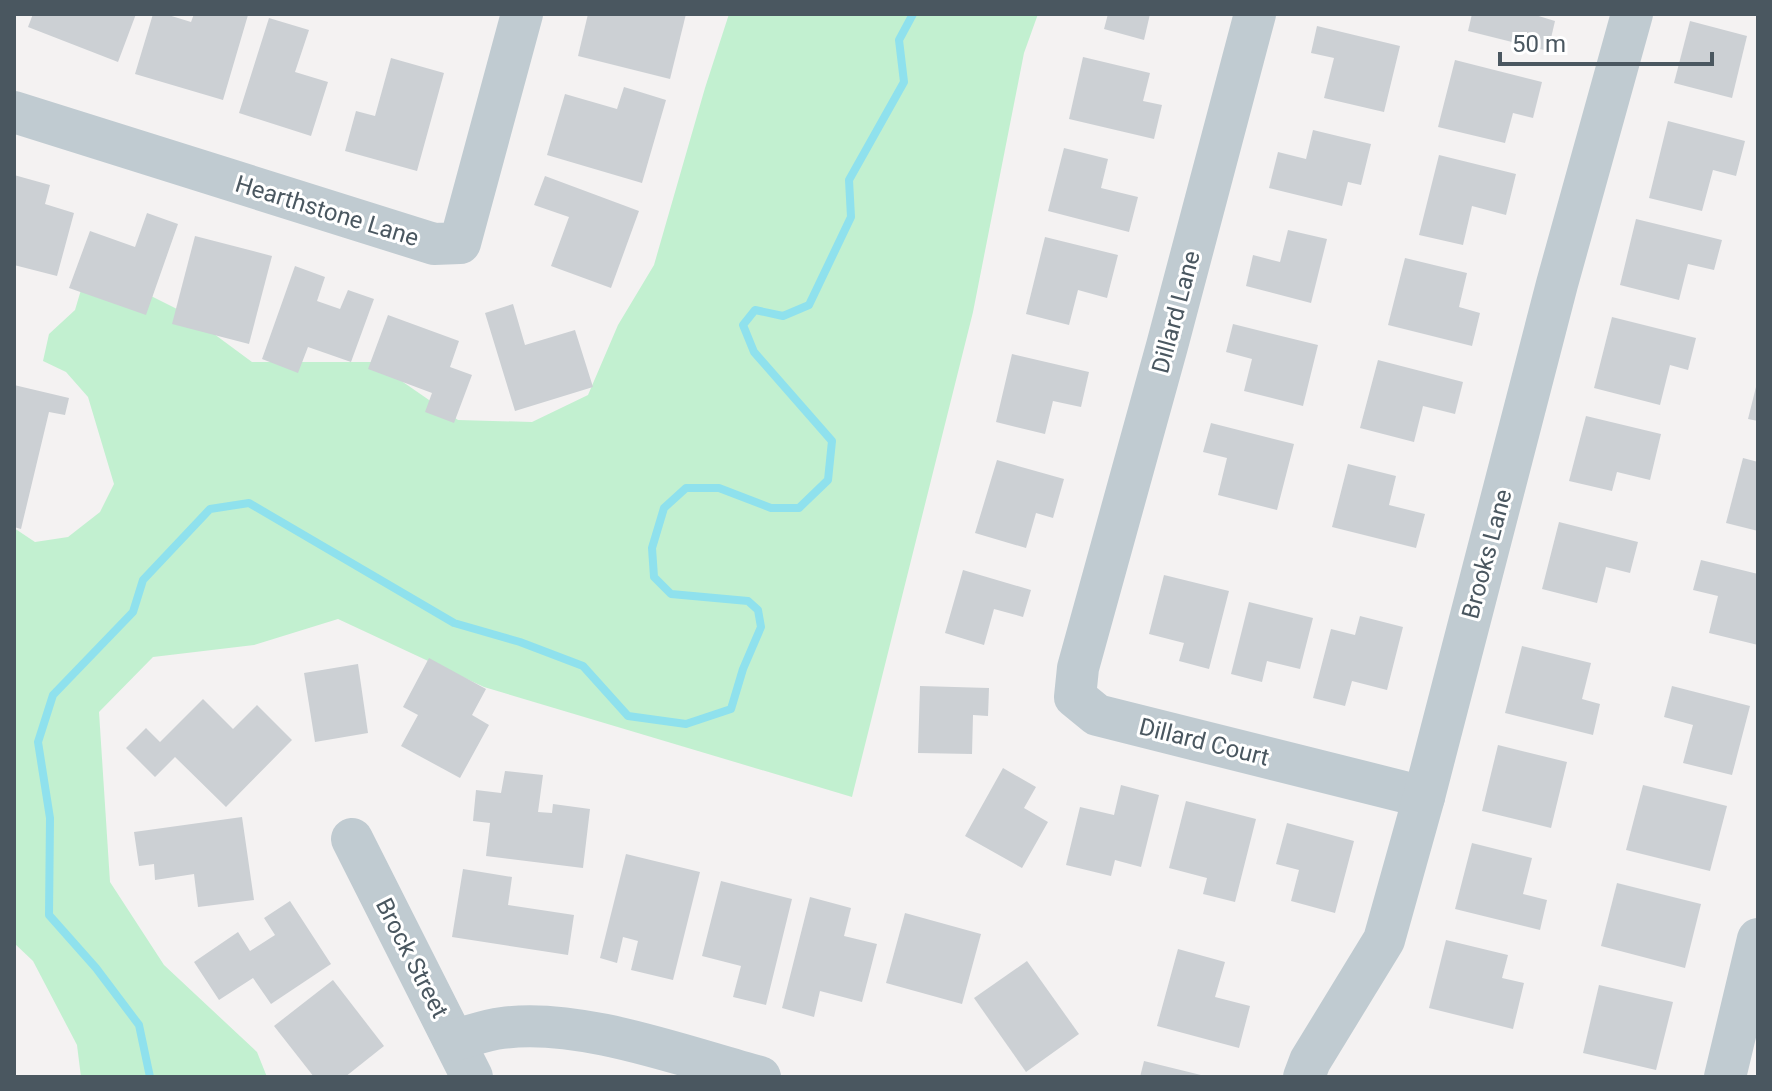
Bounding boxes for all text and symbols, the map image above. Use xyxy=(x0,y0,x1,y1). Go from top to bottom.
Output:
scale bar xyxy=(1500,16,1712,66)
text: 50 m xyxy=(1512,30,1566,58)
street label: Hearthstone Lane xyxy=(232,170,422,252)
street label: Dillard Lane xyxy=(1146,248,1206,376)
street label: Brooks Lane xyxy=(1456,486,1518,622)
street label: Dillard Court xyxy=(1136,712,1272,772)
street label: Brock Street xyxy=(370,893,454,1023)

